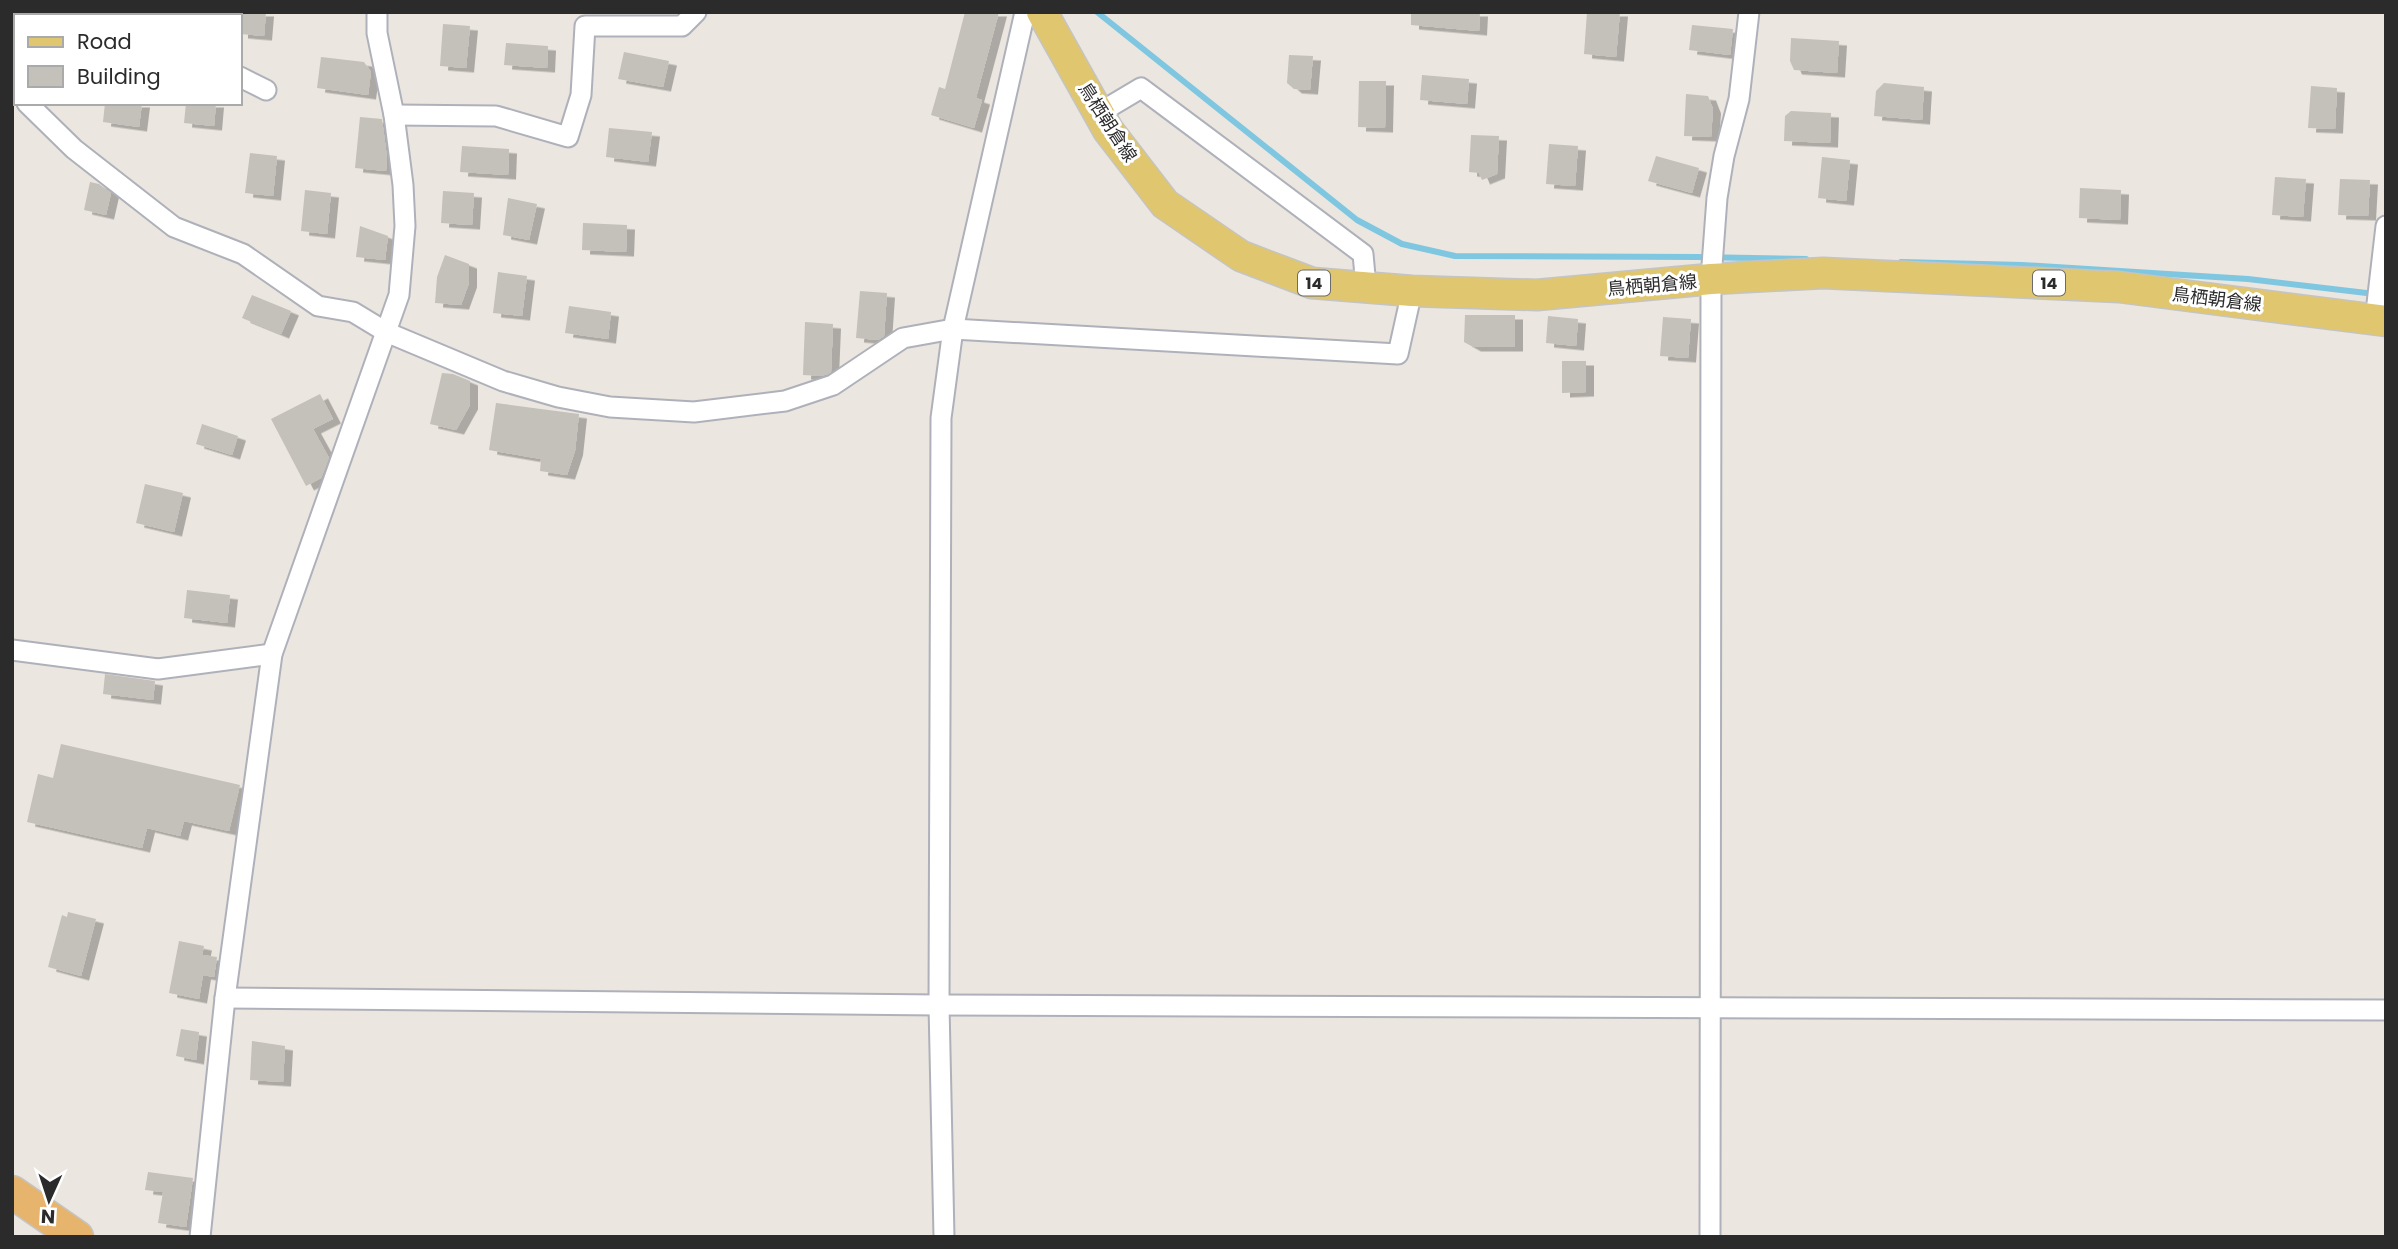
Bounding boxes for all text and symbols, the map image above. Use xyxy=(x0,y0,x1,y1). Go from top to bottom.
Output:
legend xyxy=(14,14,242,105)
text: Road xyxy=(77,27,132,56)
text: Building xyxy=(77,62,161,91)
street label: 鳥栖朝倉線 xyxy=(1073,77,1143,167)
street label: 鳥栖朝倉線 xyxy=(1606,269,1698,301)
road number: 14 xyxy=(1298,270,1330,296)
road number: 14 xyxy=(2033,270,2065,296)
street label: 鳥栖朝倉線 xyxy=(2171,281,2263,317)
north arrow xyxy=(14,1165,84,1235)
text: N xyxy=(40,1203,56,1230)

